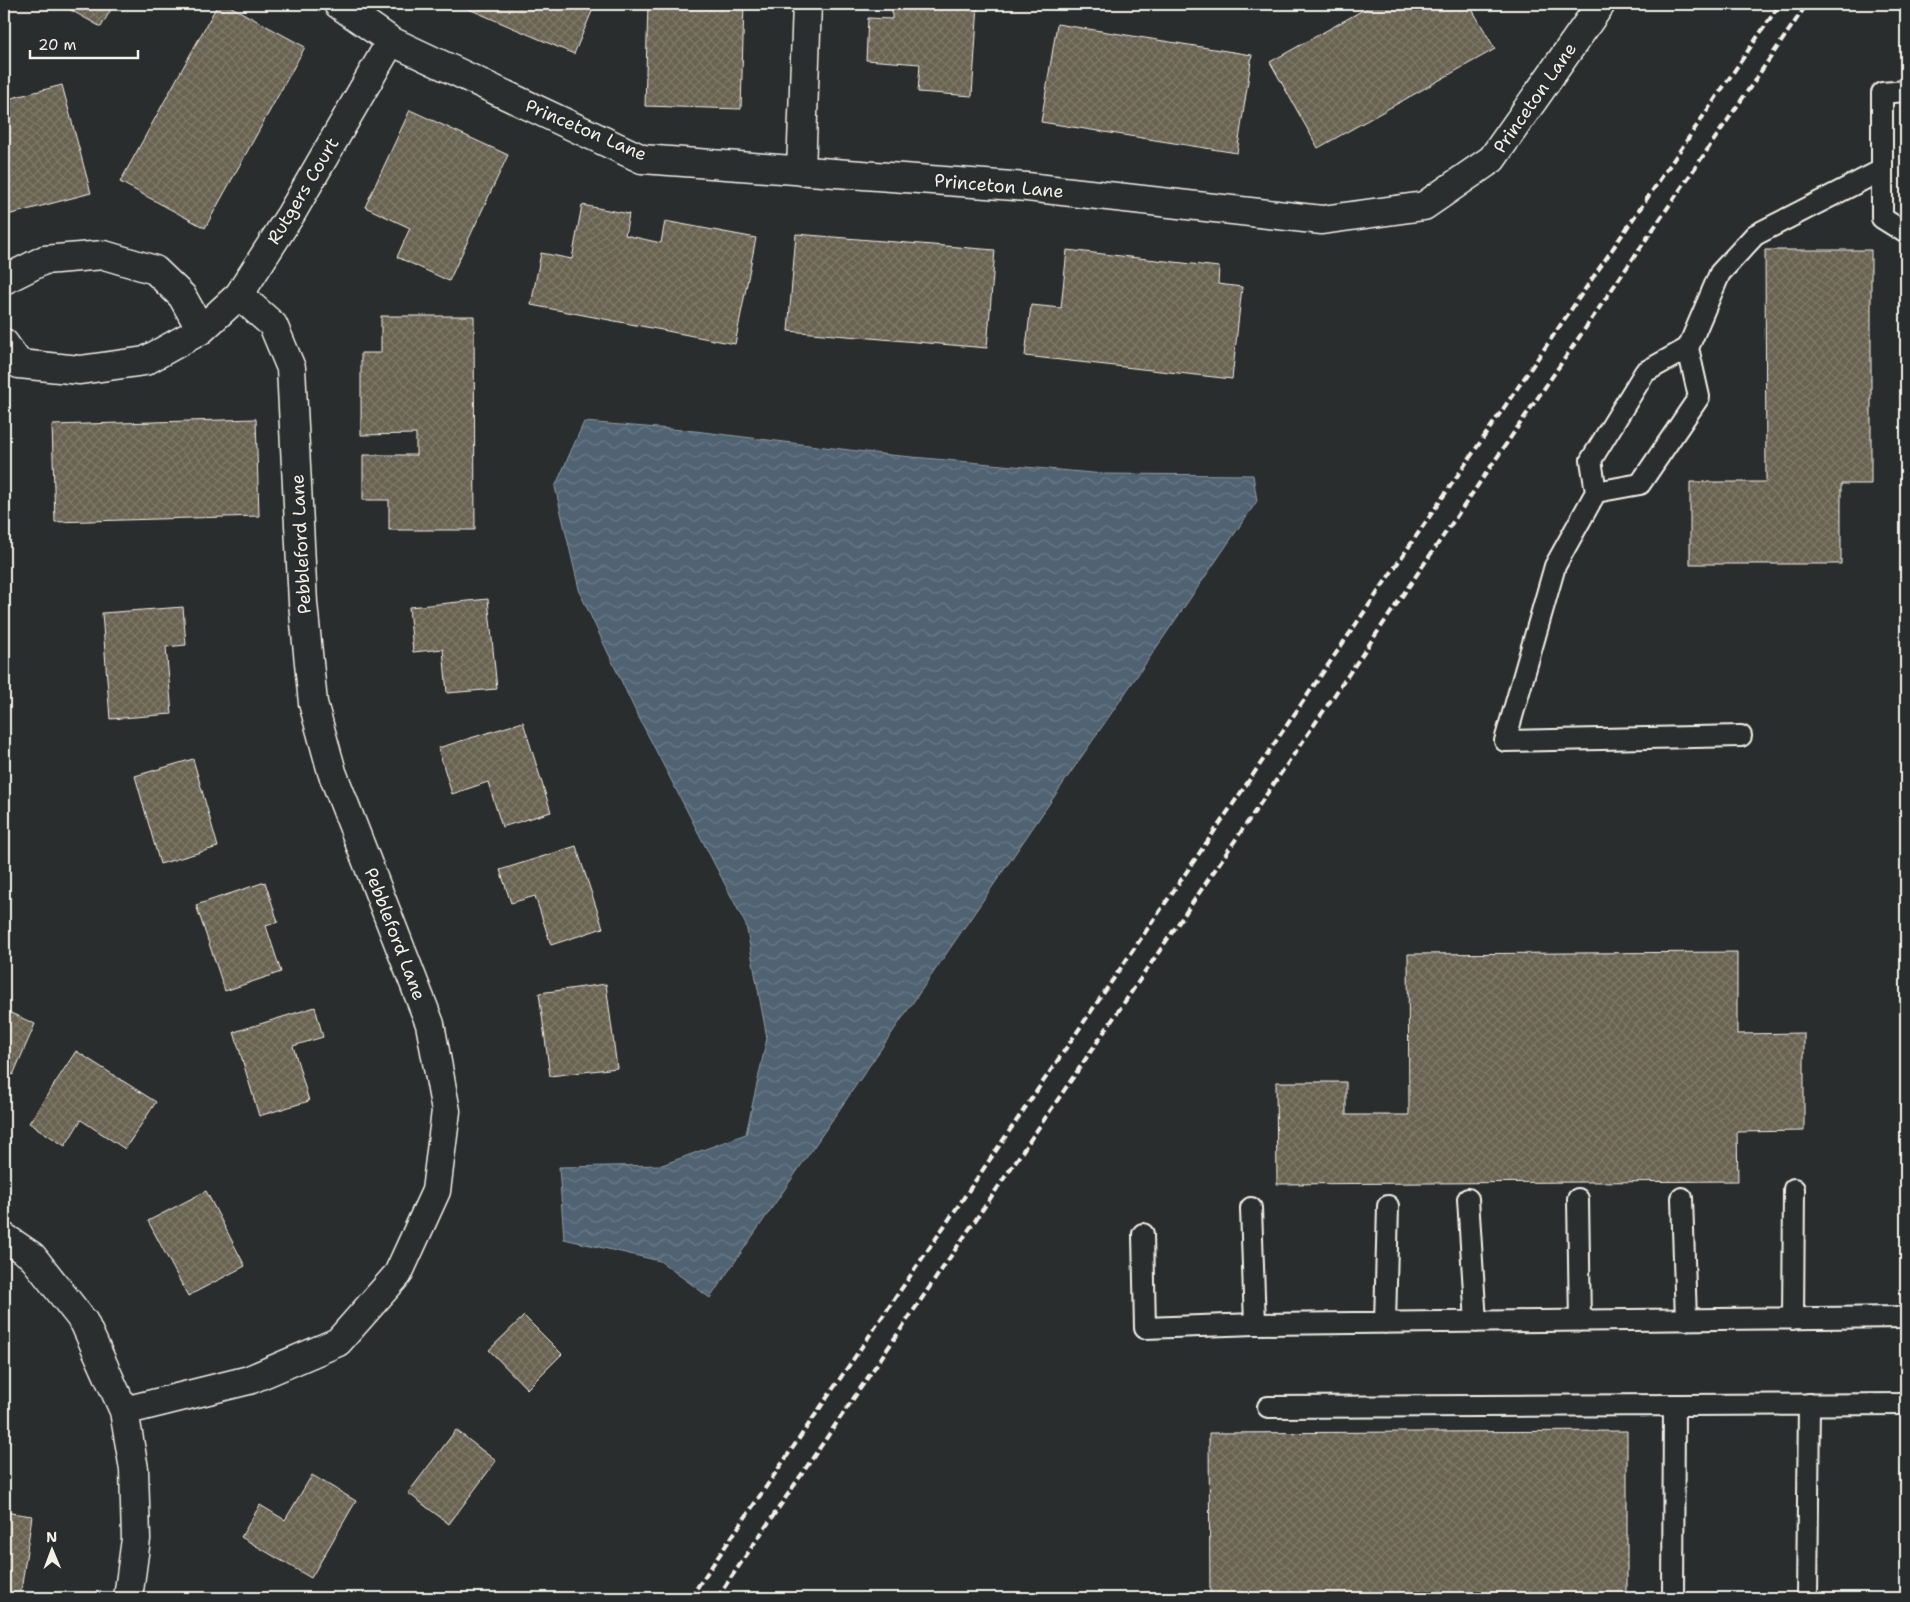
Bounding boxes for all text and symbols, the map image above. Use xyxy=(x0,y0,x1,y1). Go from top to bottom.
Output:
scale bar xyxy=(30,28,138,60)
text: 20 m xyxy=(38,35,77,55)
street label: Princeton Lane xyxy=(1488,38,1582,158)
street label: Princeton Lane xyxy=(522,94,650,166)
street label: Rutgers Court xyxy=(262,133,344,249)
street label: Princeton Lane xyxy=(933,168,1065,204)
street label: Pebbleford Lane xyxy=(285,473,317,615)
street label: Pebbleford Lane xyxy=(359,864,431,1004)
north arrow xyxy=(28,1524,78,1574)
text: N xyxy=(46,1528,57,1546)

